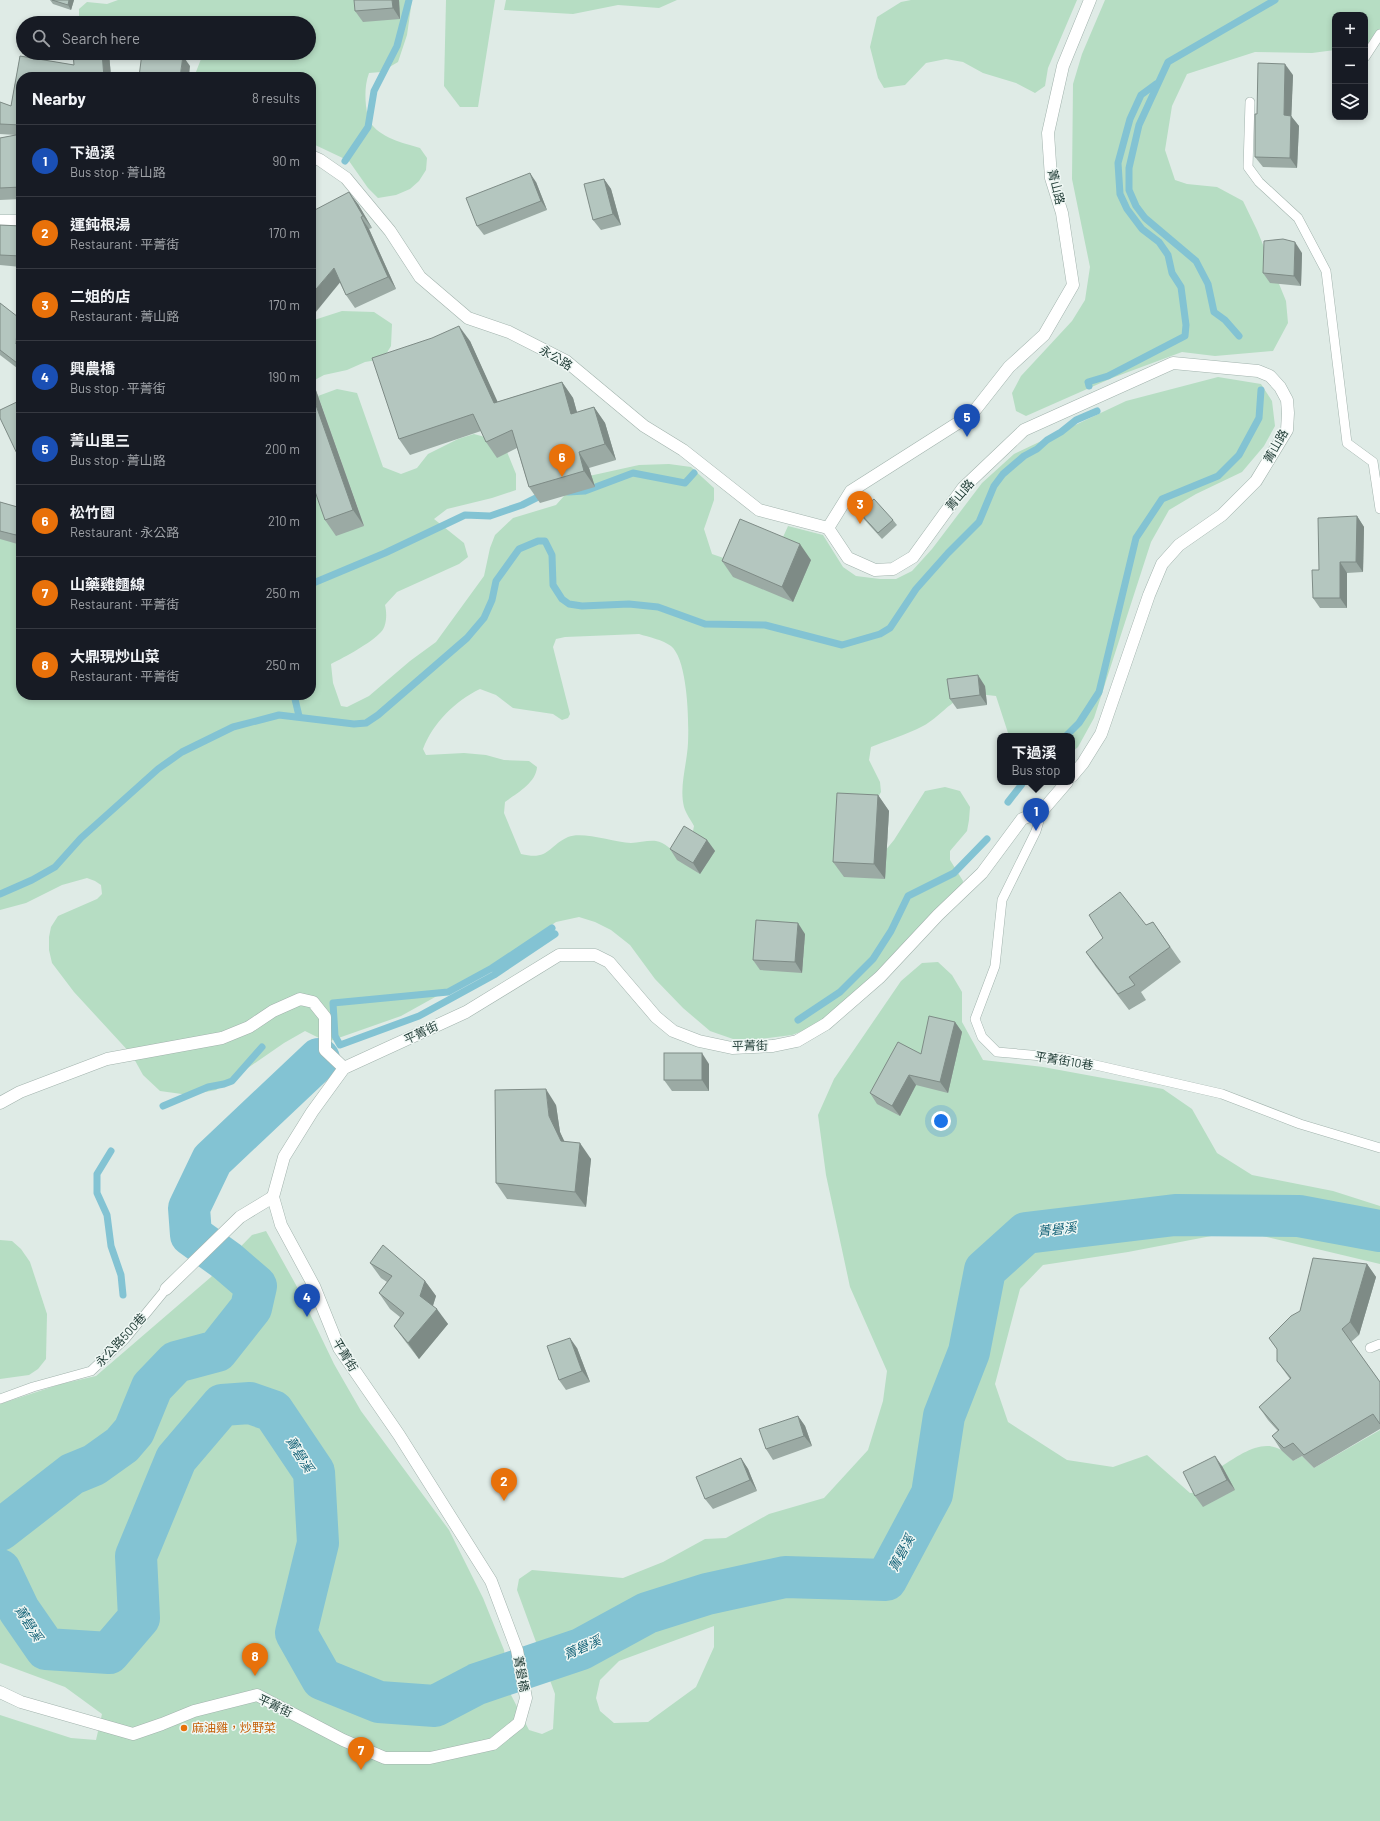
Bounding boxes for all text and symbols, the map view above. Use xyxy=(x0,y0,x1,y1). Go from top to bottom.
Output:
map controls xyxy=(1332,12,1368,120)
button: + xyxy=(1332,12,1368,48)
search box xyxy=(16,16,316,60)
icon: search xyxy=(30,27,52,49)
text: Search here xyxy=(62,29,140,47)
button: − xyxy=(1332,48,1368,84)
button: layers xyxy=(1332,84,1368,120)
text: Nearby xyxy=(32,88,86,108)
text: 8 results xyxy=(252,90,300,106)
text: 下過溪 xyxy=(70,143,115,161)
text: 1 xyxy=(43,153,47,169)
text: 90 m xyxy=(273,153,300,169)
text: Bus stop · 菁山路 xyxy=(70,164,166,180)
street label: 菁山路 xyxy=(1046,168,1068,206)
text: 運鈍根湯 xyxy=(70,215,130,233)
text: 2 xyxy=(41,225,49,241)
text: 170 m xyxy=(269,225,300,241)
text: Restaurant · 平菁街 xyxy=(70,236,179,252)
text: 二姐的店 xyxy=(70,287,130,305)
text: 3 xyxy=(41,297,49,313)
text: 170 m xyxy=(269,297,300,313)
text: Restaurant · 菁山路 xyxy=(70,308,179,324)
street label: 永公路 xyxy=(537,342,576,372)
text: 興農橋 xyxy=(70,359,115,377)
text: 4 xyxy=(41,369,49,385)
text: 190 m xyxy=(268,369,300,385)
text: Bus stop · 平菁街 xyxy=(70,380,166,396)
pin: 5 xyxy=(954,404,980,437)
street label: 菁山路 xyxy=(1260,426,1290,465)
text: 菁山里三 xyxy=(70,431,130,449)
text: 5 xyxy=(41,441,49,457)
text: 200 m xyxy=(265,441,300,457)
pin: 6 xyxy=(549,444,575,477)
text: Bus stop · 菁山路 xyxy=(70,452,166,468)
street label: 菁山路 xyxy=(942,476,976,513)
pin: 3 xyxy=(847,491,873,524)
text: 松竹園 xyxy=(70,503,115,521)
text: 6 xyxy=(42,513,48,529)
text: 210 m xyxy=(268,513,300,529)
text: Restaurant · 永公路 xyxy=(70,524,179,540)
text: 山藥雞麵線 xyxy=(70,575,145,593)
text: 7 xyxy=(42,585,48,601)
text: 250 m xyxy=(266,585,300,601)
text: Restaurant · 平菁街 xyxy=(70,596,179,612)
text: 大鼎現炒山菜 xyxy=(70,647,160,665)
text: 8 xyxy=(41,657,49,673)
text: 250 m xyxy=(266,657,300,673)
text: Restaurant · 平菁街 xyxy=(70,668,179,684)
popup xyxy=(997,733,1075,785)
text: 下過溪 xyxy=(1012,743,1057,761)
text: Bus stop xyxy=(1012,762,1060,778)
pin: 1 xyxy=(1023,798,1049,831)
street label: 平菁街 xyxy=(401,1018,440,1046)
street label: 平菁街 xyxy=(732,1038,768,1052)
street label: 平菁街10巷 xyxy=(1034,1048,1094,1072)
your location xyxy=(931,1111,951,1131)
water label: 菁礐溪 xyxy=(1037,1218,1079,1239)
pin: 4 xyxy=(294,1284,320,1317)
street label: 永公路500巷 xyxy=(92,1310,148,1369)
street label: 平菁街 xyxy=(331,1335,361,1374)
water label: 菁礐溪 xyxy=(283,1433,318,1476)
pin: 2 xyxy=(491,1468,517,1501)
water label: 菁礐溪 xyxy=(885,1530,918,1574)
water label: 菁礐溪 xyxy=(12,1602,47,1645)
water label: 菁礐溪 xyxy=(561,1631,605,1662)
pin: 8 xyxy=(242,1643,268,1676)
street label: 菁礐橋 xyxy=(512,1655,532,1693)
street label: 平菁街 xyxy=(256,1691,295,1719)
place label: 麻油雞，炒野菜 xyxy=(192,1720,276,1734)
marker: 麻油雞，炒野菜 xyxy=(179,1723,189,1733)
pin: 7 xyxy=(348,1737,374,1770)

